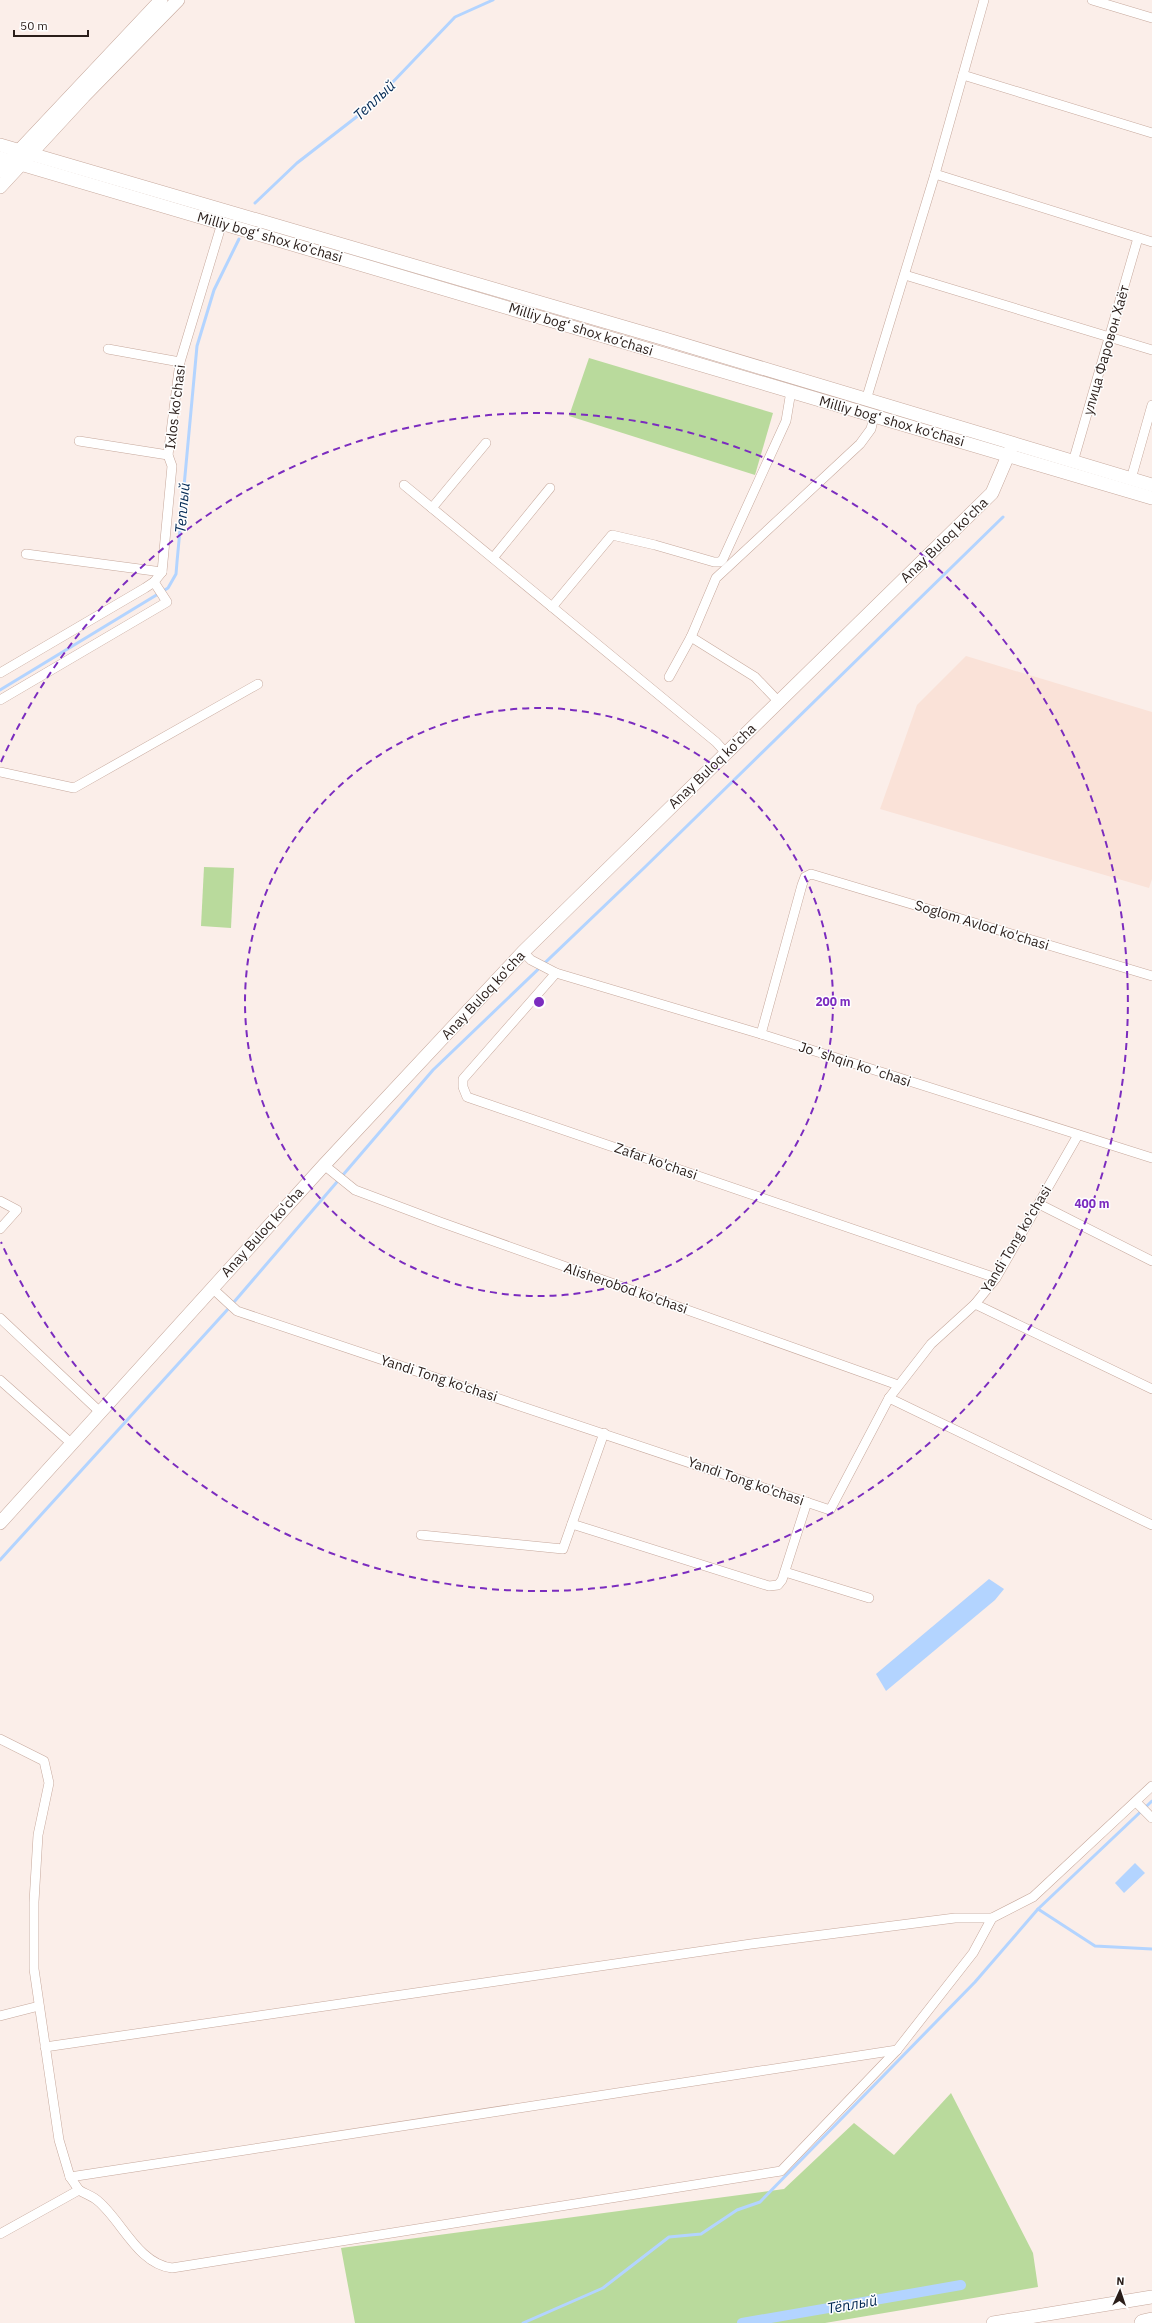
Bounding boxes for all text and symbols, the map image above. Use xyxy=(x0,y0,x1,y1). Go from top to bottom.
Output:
scale bar xyxy=(14,12,88,38)
text: 50 m xyxy=(20,18,48,33)
water label: Теплый xyxy=(349,76,399,124)
street label: Milliy bog‘ shox ko‘chasi xyxy=(195,208,345,266)
street label: улица Фаровон Хаёт xyxy=(1079,282,1133,417)
street label: Milliy bog‘ shox ko‘chasi xyxy=(506,298,656,360)
street label: Ixlos ko'chasi xyxy=(161,364,189,450)
street label: Milliy bog‘ shox ko‘chasi xyxy=(817,392,967,450)
water label: Теплый xyxy=(170,482,194,534)
street label: Anay Buloq ko'cha xyxy=(896,493,992,586)
street label: Anay Buloq ko'cha xyxy=(664,719,760,812)
street label: Soglom Avlod ko'chasi xyxy=(913,896,1051,954)
street label: Anay Buloq ko'cha xyxy=(437,946,529,1043)
text: 200 m xyxy=(815,994,851,1009)
centre of rings xyxy=(532,995,546,1009)
street label: Joʼshqin koʼchasi xyxy=(796,1037,914,1091)
street label: Zafar ko'chasi xyxy=(612,1138,700,1184)
street label: Yandi Tong ko'chasi xyxy=(977,1182,1055,1296)
street label: Anay Buloq ko'cha xyxy=(217,1183,308,1281)
text: 400 m xyxy=(1074,1196,1110,1211)
street label: Alisherobod ko'chasi xyxy=(562,1258,690,1318)
street label: Yandi Tong ko'chasi xyxy=(378,1351,500,1405)
street label: Yandi Tong ko'chasi xyxy=(685,1453,807,1509)
north arrow xyxy=(1100,2271,1140,2311)
text: N xyxy=(1116,2274,1125,2288)
water label: Тёплый xyxy=(825,2290,879,2318)

